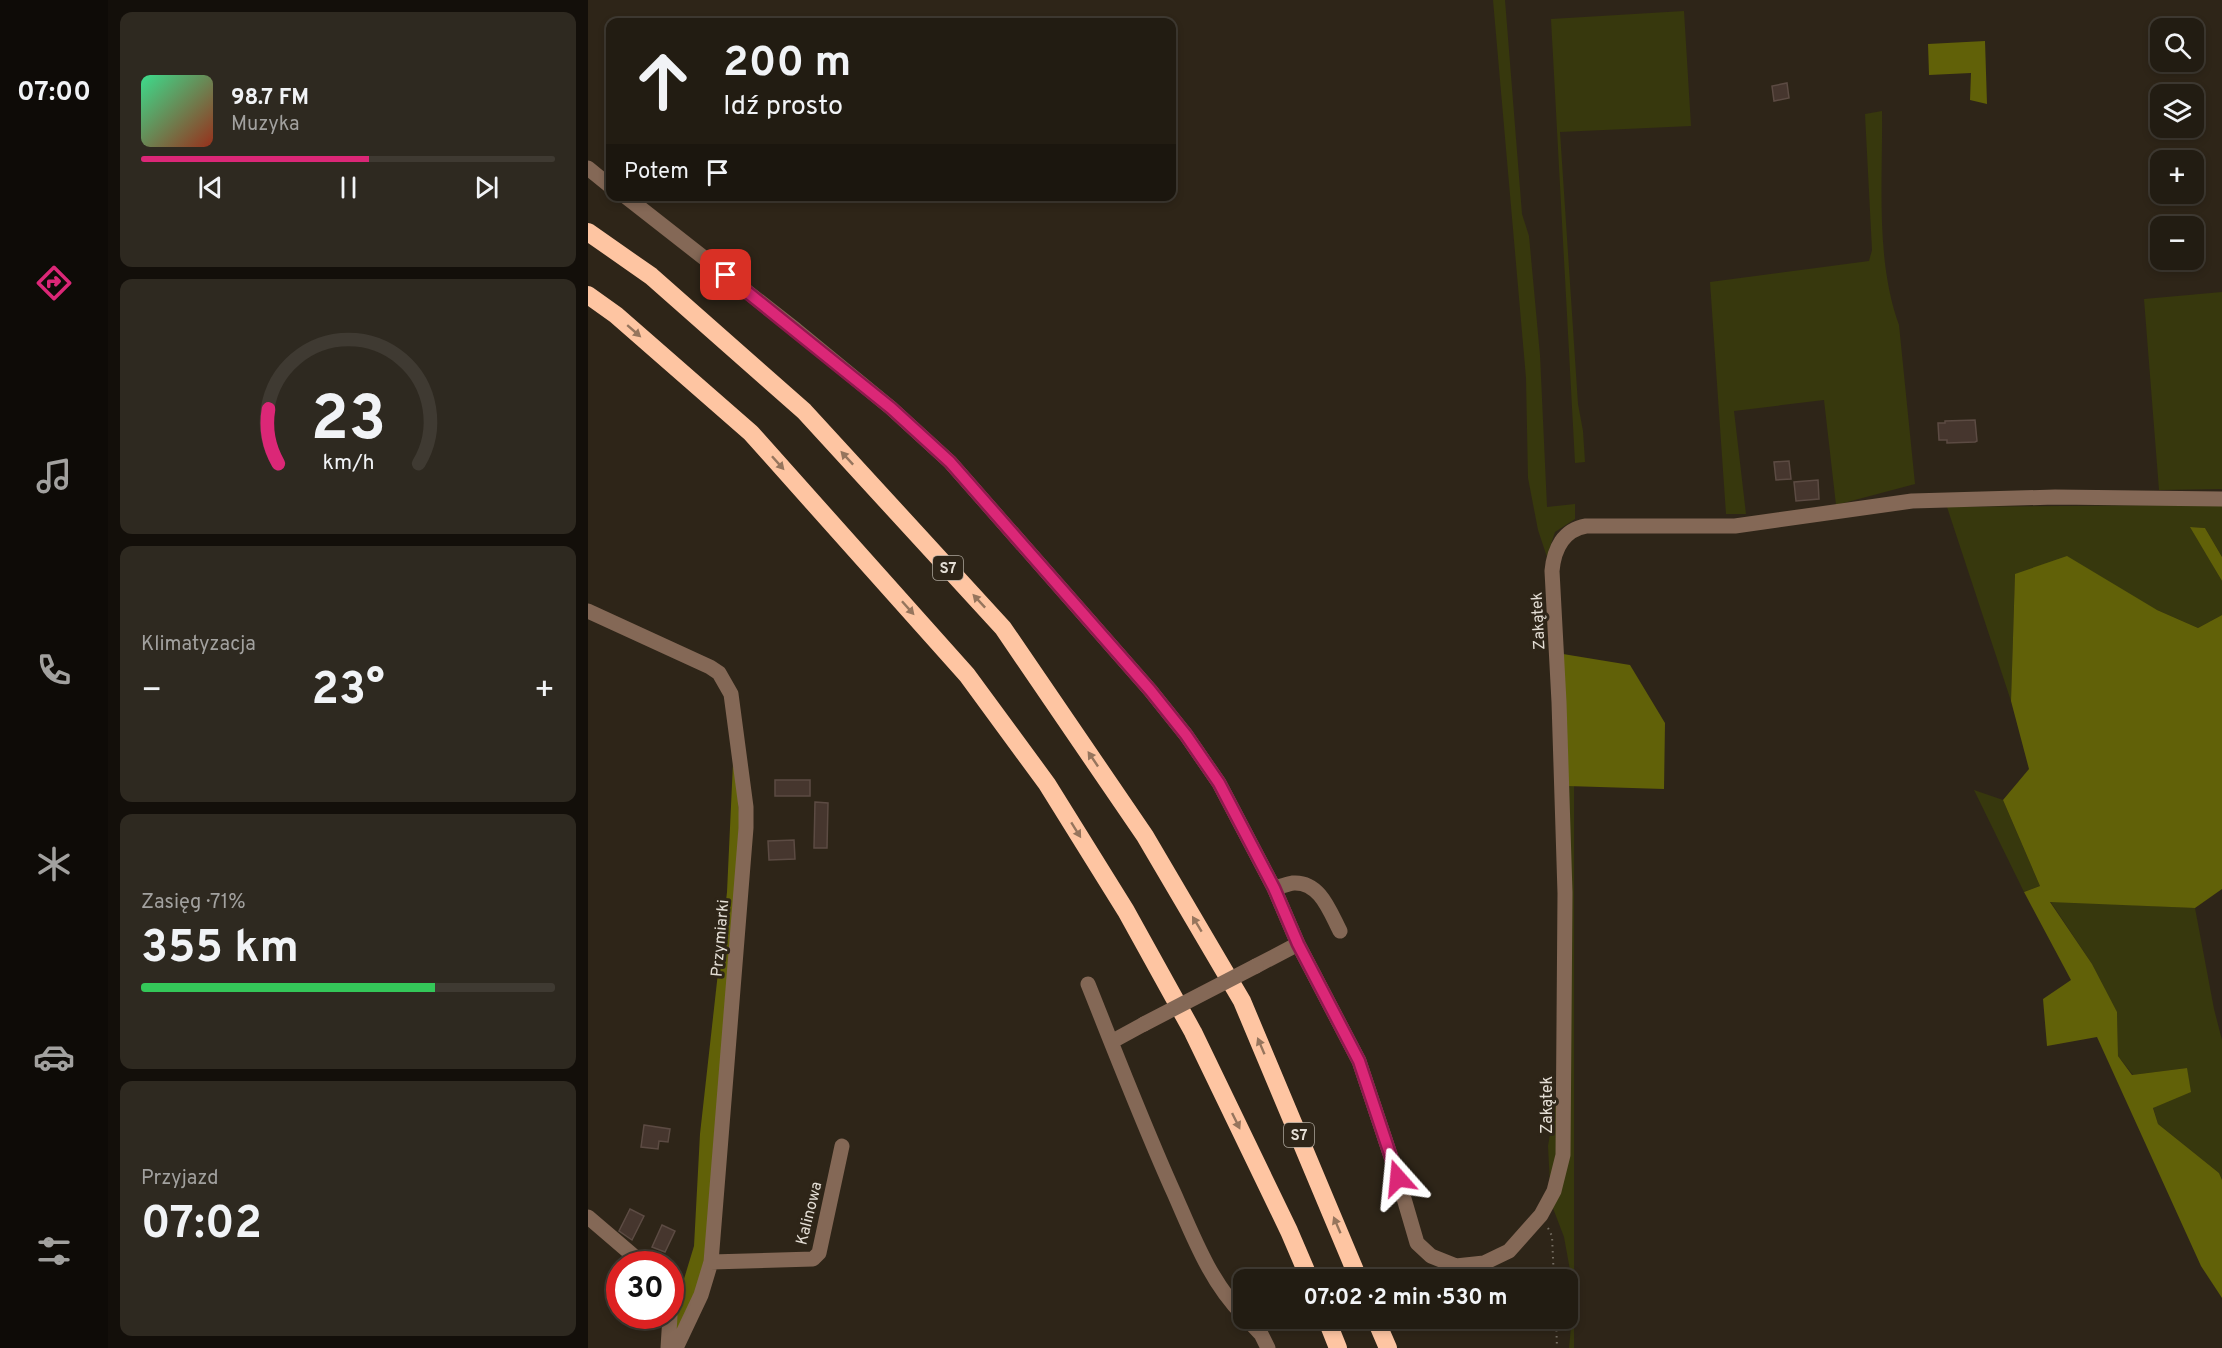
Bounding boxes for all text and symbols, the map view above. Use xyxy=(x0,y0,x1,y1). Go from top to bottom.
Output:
map controls xyxy=(2150,18,2204,270)
button: search xyxy=(2150,18,2204,72)
text: 200 m xyxy=(723,38,851,91)
icon: ahead xyxy=(624,42,702,120)
text: 07:00 xyxy=(17,76,91,110)
button: layers xyxy=(2150,84,2204,138)
text: 98.7 FM xyxy=(231,85,309,112)
text: Idź prosto xyxy=(723,90,843,124)
text: Muzyka xyxy=(231,112,299,138)
button: + xyxy=(2150,150,2204,204)
icon: arrive xyxy=(701,156,734,189)
text: Potem xyxy=(624,159,689,186)
icon: previous xyxy=(194,171,227,204)
icon: pause xyxy=(332,171,365,204)
icon: next xyxy=(470,171,503,204)
button: − xyxy=(2150,216,2204,270)
pin xyxy=(700,249,751,300)
icon: arrive xyxy=(709,258,742,291)
icon: directions xyxy=(33,262,75,304)
one-way arrow xyxy=(626,324,641,337)
text: 23 xyxy=(310,383,386,462)
text: km/h xyxy=(322,450,374,477)
one-way arrow xyxy=(841,451,854,466)
icon: music xyxy=(33,455,75,497)
one-way arrow xyxy=(771,455,784,470)
road number: S7 xyxy=(933,556,963,580)
street label: Zakątek xyxy=(1527,591,1551,650)
one-way arrow xyxy=(972,594,986,609)
one-way arrow xyxy=(901,600,914,615)
text: Klimatyzacja xyxy=(141,632,256,658)
icon: phone xyxy=(33,649,75,691)
text: 23° xyxy=(311,663,385,720)
text: − xyxy=(141,671,162,713)
text: + xyxy=(534,671,555,713)
one-way arrow xyxy=(1087,752,1099,768)
one-way arrow xyxy=(1070,822,1081,838)
icon: climate xyxy=(33,843,75,885)
text: Zasięg · 71% xyxy=(141,890,246,916)
street label: Przymiarki xyxy=(708,899,734,978)
one-way arrow xyxy=(1192,915,1202,932)
text: 355 km xyxy=(141,921,299,978)
icon: car xyxy=(33,1036,75,1078)
one-way arrow xyxy=(1256,1036,1266,1054)
street label: Zakątek xyxy=(1538,1076,1558,1134)
one-way arrow xyxy=(1232,1113,1241,1130)
road number: S7 xyxy=(1284,1123,1314,1147)
position arrow xyxy=(1366,1146,1430,1210)
text: Przyjazd xyxy=(141,1166,218,1192)
street label: Kalinowa xyxy=(792,1180,827,1247)
text: 07:02 xyxy=(141,1197,262,1254)
one-way arrow xyxy=(1332,1216,1342,1234)
icon: filters xyxy=(33,1230,75,1272)
speed limit sign: 30 xyxy=(606,1251,684,1329)
text: 07:02 · 2 min · 530 m xyxy=(1303,1285,1508,1312)

